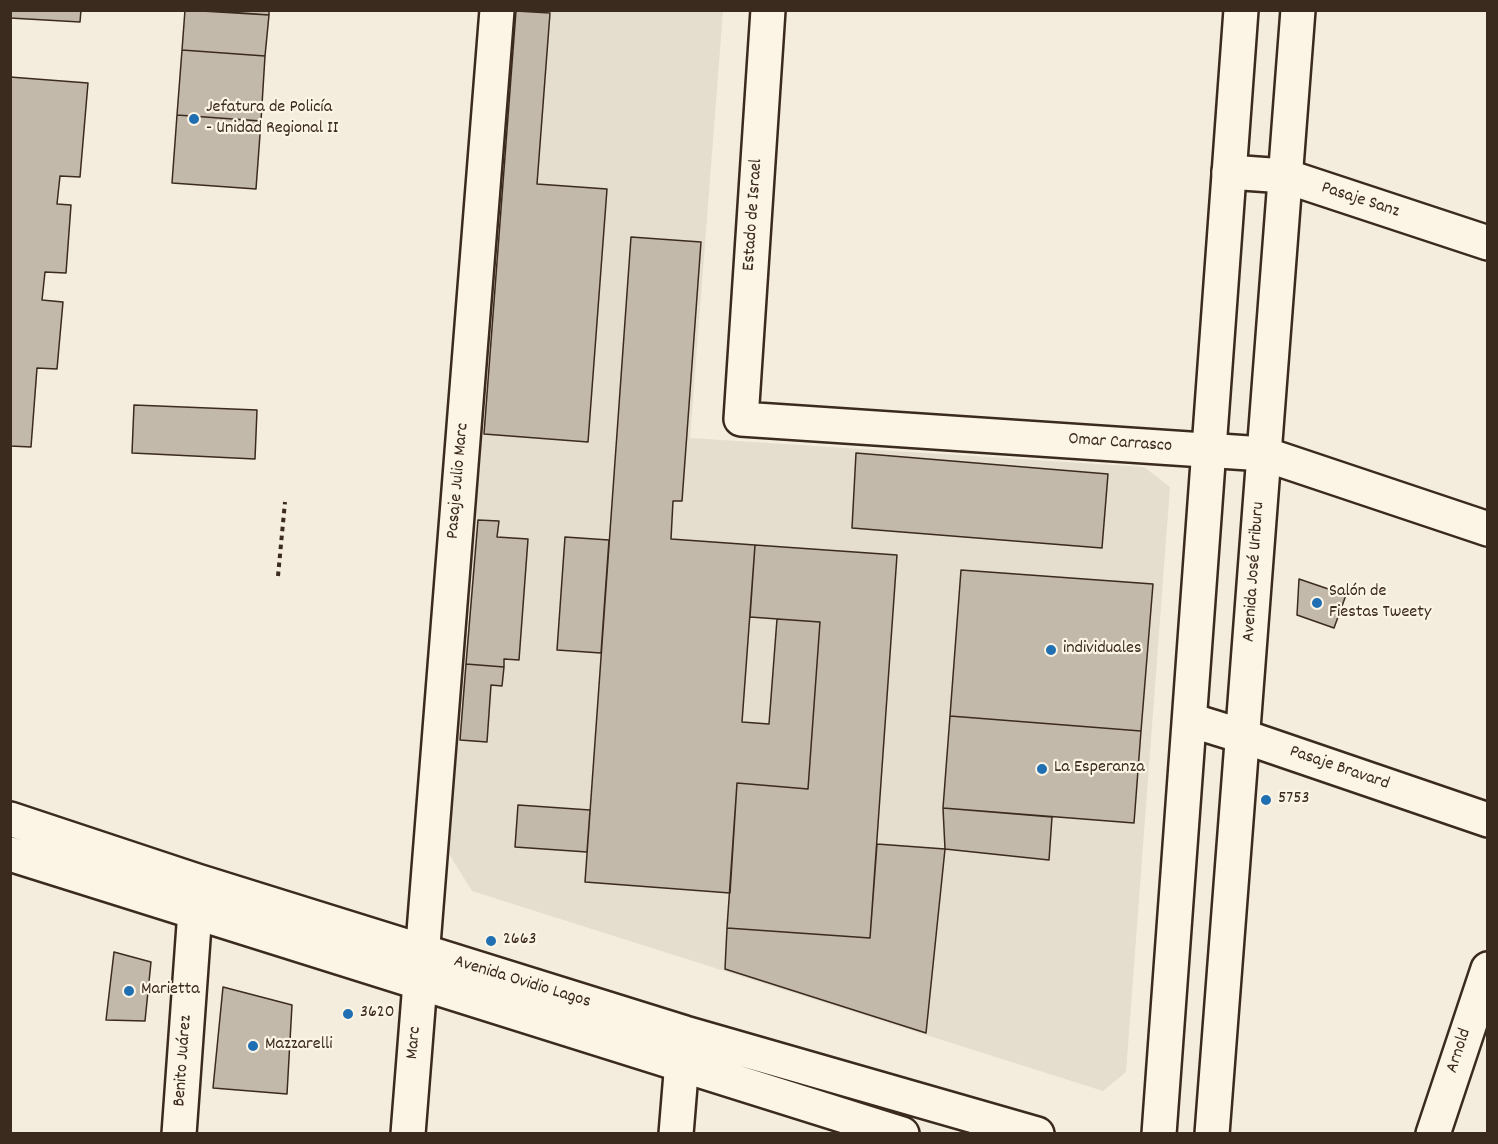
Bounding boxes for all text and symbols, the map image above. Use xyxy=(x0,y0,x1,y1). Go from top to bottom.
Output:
place label: Jefatura de Policía - Unidad Regional II xyxy=(206,98,338,140)
marker: Jefatura de Policía - Unidad Regional II xyxy=(187,112,201,126)
street label: Estado de Israel xyxy=(739,158,769,272)
street label: Pasaje Sanz xyxy=(1318,178,1402,224)
street label: Pasaje Julio Marc xyxy=(443,422,475,540)
street label: Omar Carrasco xyxy=(1067,430,1173,458)
street label: Avenida José Uriburu xyxy=(1239,501,1271,643)
place label: Salón de Fiestas Tweety xyxy=(1329,582,1431,624)
marker: Salón de Fiestas Tweety xyxy=(1310,596,1324,610)
place label: individuales xyxy=(1063,639,1142,661)
marker: individuales xyxy=(1044,643,1058,657)
street label: Pasaje Bravard xyxy=(1286,742,1392,796)
place label: La Esperanza xyxy=(1054,758,1145,780)
marker: La Esperanza xyxy=(1035,762,1049,776)
place label: 5753 xyxy=(1278,789,1310,811)
marker: 5753 xyxy=(1259,793,1273,807)
place label: 2663 xyxy=(503,930,536,952)
marker: 2663 xyxy=(484,934,498,948)
street label: Avenida Ovidio Lagos xyxy=(451,952,593,1014)
place label: Marietta xyxy=(141,980,200,1002)
marker: Marietta xyxy=(122,984,136,998)
place label: 3620 xyxy=(360,1003,394,1025)
marker: 3620 xyxy=(341,1007,355,1021)
street label: Benito Juárez xyxy=(170,1015,198,1107)
street label: Marc xyxy=(403,1026,427,1060)
street label: Arnold xyxy=(1443,1026,1477,1076)
place label: Mazzarelli xyxy=(265,1035,333,1057)
marker: Mazzarelli xyxy=(246,1039,260,1053)

